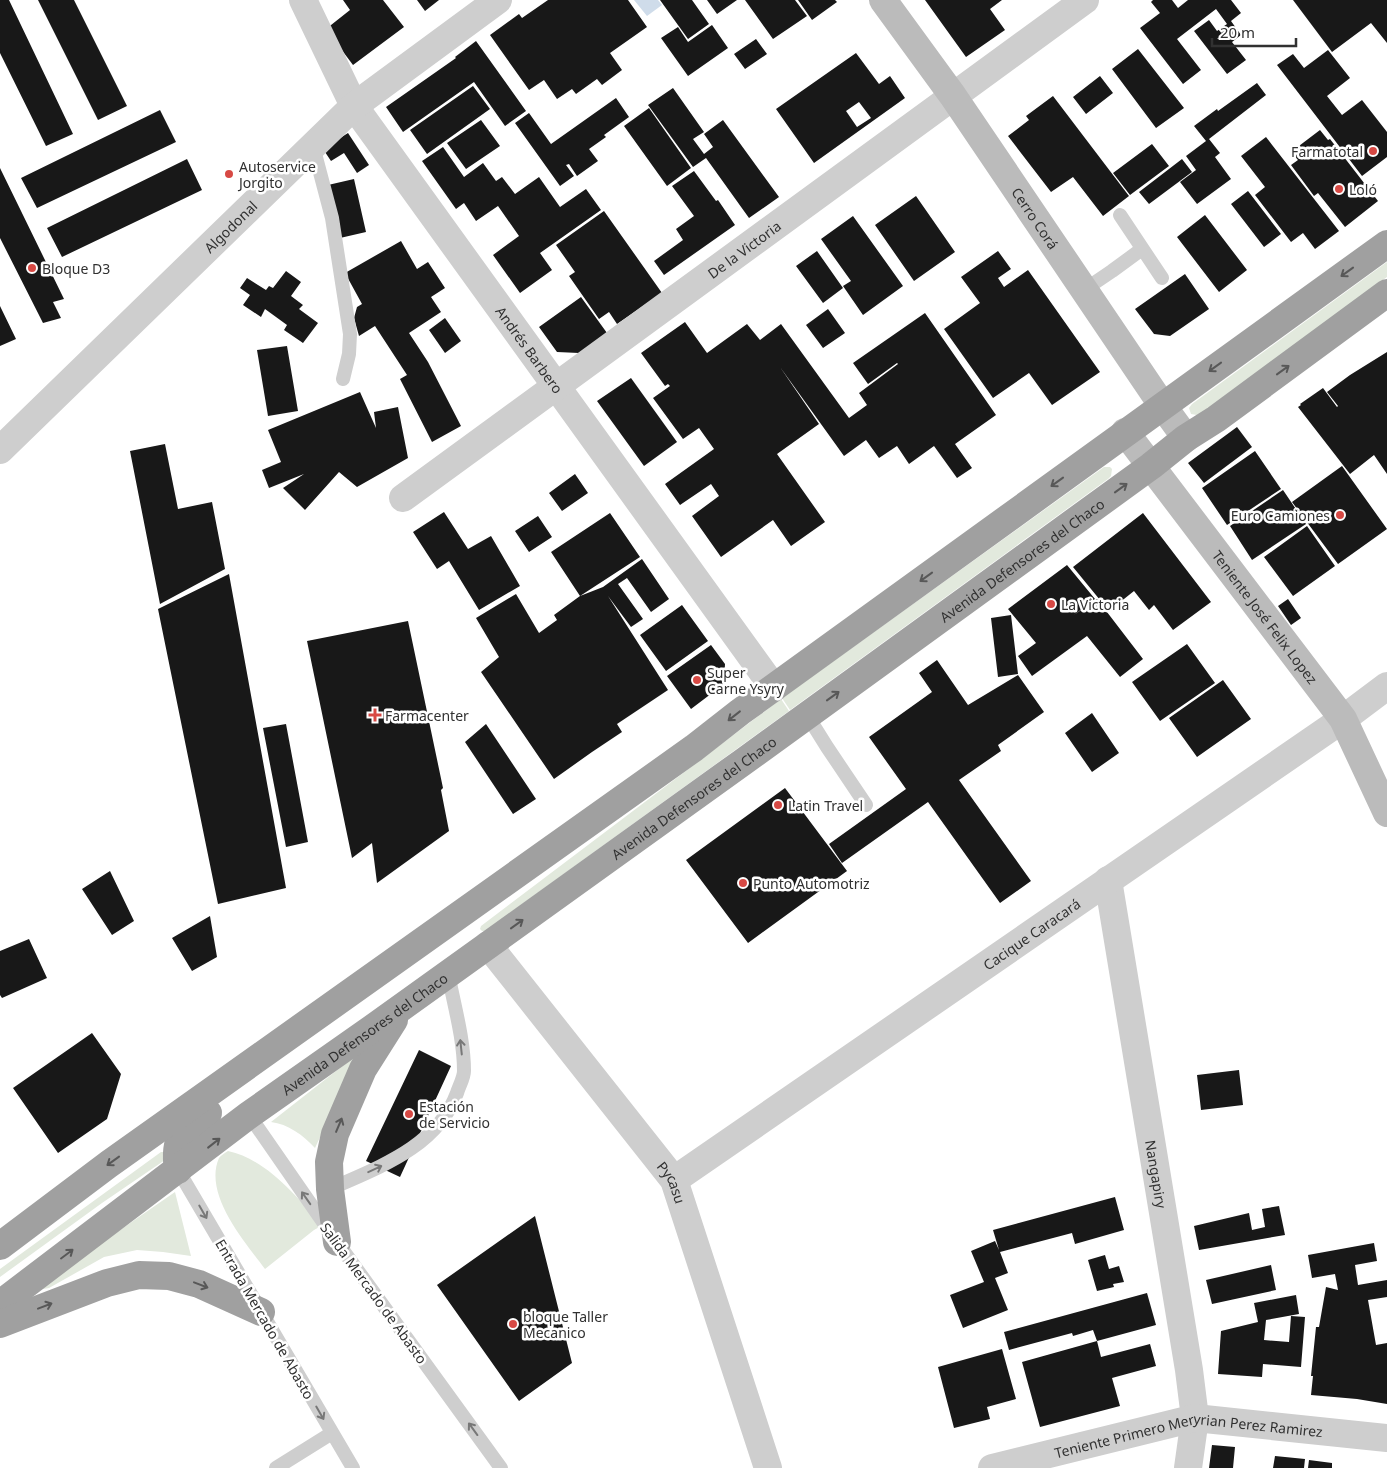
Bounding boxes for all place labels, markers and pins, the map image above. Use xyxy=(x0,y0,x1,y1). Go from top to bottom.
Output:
place label: Farmatotal xyxy=(1291,142,1363,161)
marker: Farmatotal xyxy=(1367,145,1379,157)
place label: Autoservice Jorgito xyxy=(237,157,316,192)
marker: Autoservice Jorgito xyxy=(223,168,235,180)
place label: Loló xyxy=(1349,180,1377,199)
marker: Loló xyxy=(1333,183,1345,195)
place label: Bloque D3 xyxy=(42,259,110,278)
marker: Bloque D3 xyxy=(26,262,38,274)
place label: Euro Camiones xyxy=(1231,506,1330,525)
marker: Euro Camiones xyxy=(1334,509,1346,521)
place label: La Victoria xyxy=(1061,595,1129,614)
marker: La Victoria xyxy=(1045,598,1057,610)
place label: Super Carne Ysyry xyxy=(707,663,785,698)
marker: Super Carne Ysyry xyxy=(691,674,703,686)
place label: Farmacenter xyxy=(385,706,469,725)
marker: Farmacenter xyxy=(369,709,381,721)
place label: Latin Travel xyxy=(788,796,863,815)
marker: Latin Travel xyxy=(772,799,784,811)
place label: Punto Automotriz xyxy=(753,874,870,893)
marker: Punto Automotriz xyxy=(737,877,749,889)
place label: Estación de Servicio xyxy=(419,1097,490,1132)
marker: Estación de Servicio xyxy=(403,1108,415,1120)
place label: bloque Taller Mecanico xyxy=(523,1307,608,1342)
marker: bloque Taller Mecanico xyxy=(507,1318,519,1330)

